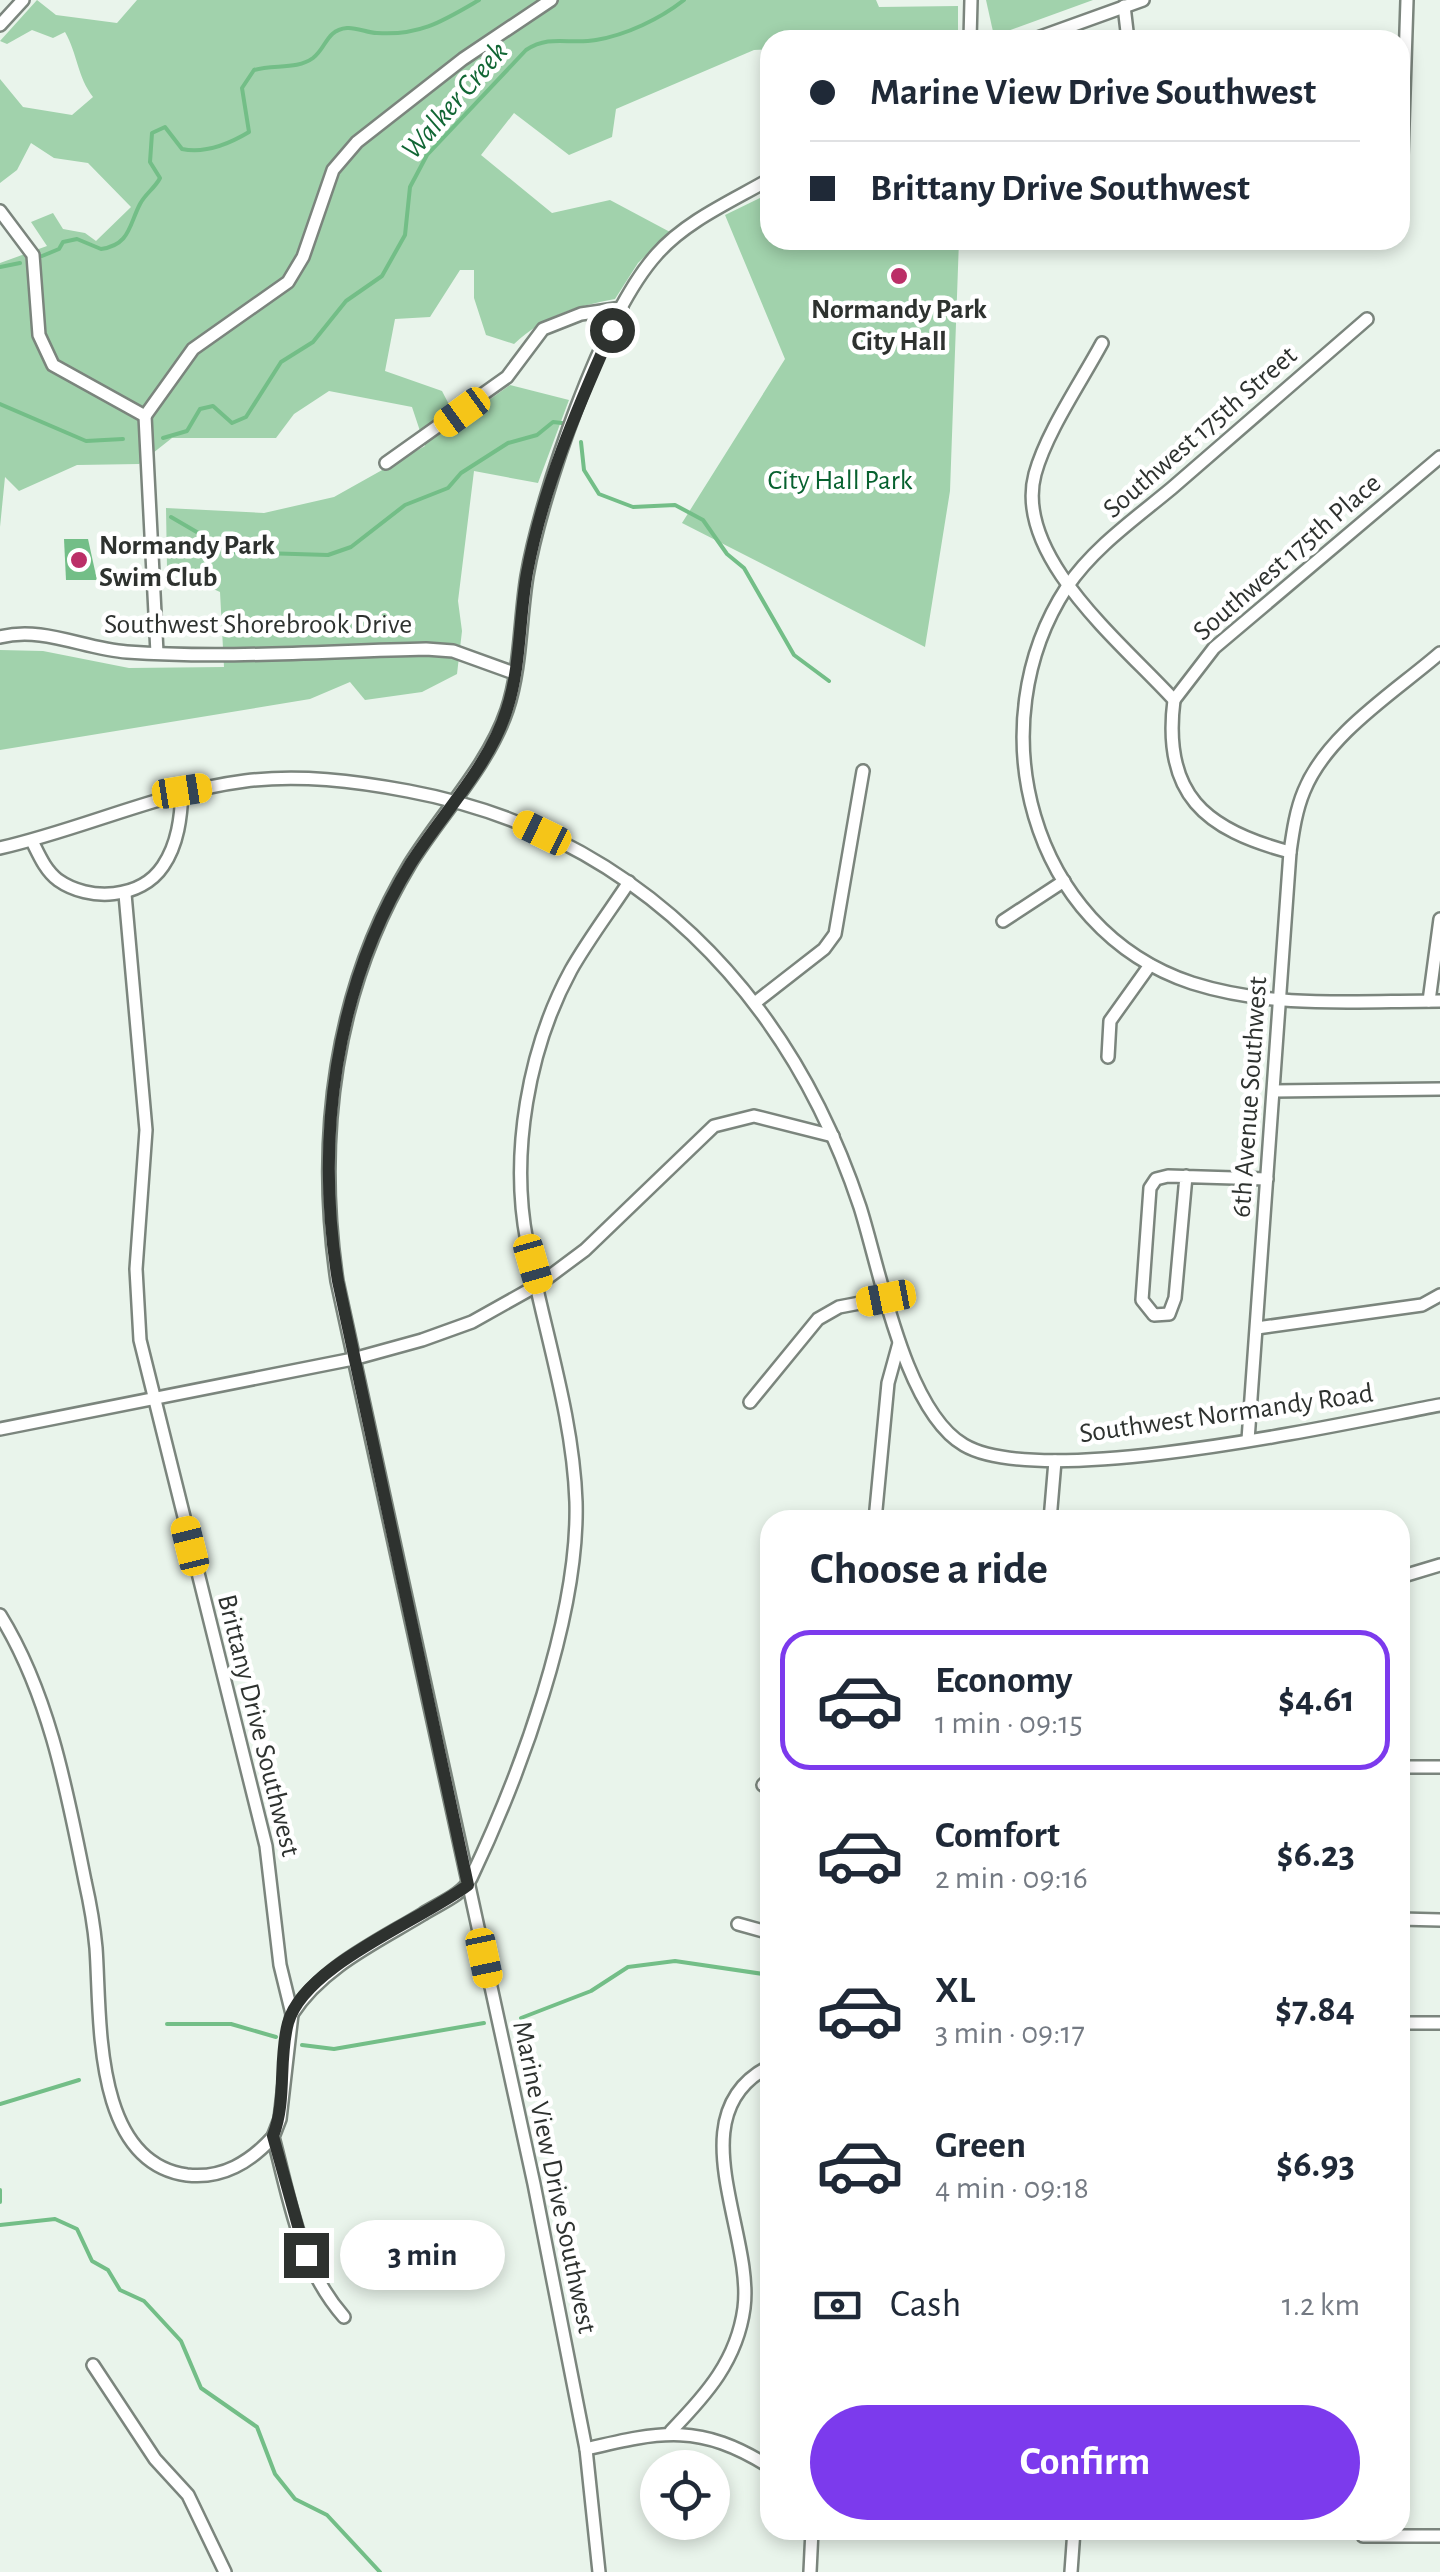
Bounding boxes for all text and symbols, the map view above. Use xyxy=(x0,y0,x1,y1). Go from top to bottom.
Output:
water label: Walker Creek xyxy=(396,36,513,165)
text: Marine View Drive Southwest xyxy=(870,74,1316,112)
text: Brittany Drive Southwest xyxy=(870,170,1250,208)
marker: Normandy Park City Hall xyxy=(888,265,910,287)
place label: Normandy Park City Hall xyxy=(811,296,987,356)
route start xyxy=(590,308,635,353)
street label: Southwest 175th Street xyxy=(1098,341,1302,524)
car xyxy=(429,382,495,442)
park label: City Hall Park xyxy=(767,467,913,495)
street label: Southwest 175th Place xyxy=(1188,469,1386,646)
place label: Normandy Park Swim Club xyxy=(99,532,275,592)
marker: Normandy Park Swim Club xyxy=(68,549,90,571)
street label: Southwest Shorebrook Drive xyxy=(104,611,412,639)
car xyxy=(150,771,214,811)
car xyxy=(508,806,576,860)
street label: 6th Avenue Southwest xyxy=(1228,975,1272,1219)
car xyxy=(510,1231,556,1297)
car xyxy=(854,1278,918,1318)
street label: Southwest Normandy Road xyxy=(1078,1379,1375,1448)
car xyxy=(168,1513,212,1579)
text: Choose a ride xyxy=(810,1547,1048,1592)
street label: Brittany Drive Southwest xyxy=(212,1592,304,1859)
icon: car xyxy=(815,1655,905,1745)
text: Economy xyxy=(935,1662,1073,1700)
text: $4.61 xyxy=(1278,1681,1355,1719)
text: 1 min · 09:15 xyxy=(935,1707,1083,1739)
icon: car xyxy=(815,1810,905,1900)
text: Comfort xyxy=(935,1817,1060,1855)
text: $6.23 xyxy=(1277,1836,1355,1874)
text: 2 min · 09:16 xyxy=(935,1862,1088,1894)
car xyxy=(463,1926,505,1990)
icon: car xyxy=(815,1965,905,2055)
text: XL xyxy=(935,1972,975,2010)
text: $7.84 xyxy=(1275,1991,1355,2029)
text: 3 min · 09:17 xyxy=(935,2017,1085,2049)
street label: Marine View Drive Southwest xyxy=(507,2019,601,2336)
icon: car xyxy=(815,2120,905,2210)
text: Green xyxy=(935,2127,1026,2165)
text: $6.93 xyxy=(1276,2146,1355,2184)
text: 4 min · 09:18 xyxy=(935,2172,1089,2204)
callout: 3 min xyxy=(341,2220,506,2290)
route end xyxy=(284,2233,329,2278)
text: 3 min xyxy=(388,2239,457,2271)
icon: cash xyxy=(810,2278,865,2333)
text: Cash xyxy=(890,2286,961,2324)
text: 1.2 km xyxy=(1282,2289,1360,2321)
button: Confirm xyxy=(810,2405,1360,2520)
map controls xyxy=(640,2450,730,2540)
button: locate xyxy=(640,2450,730,2540)

